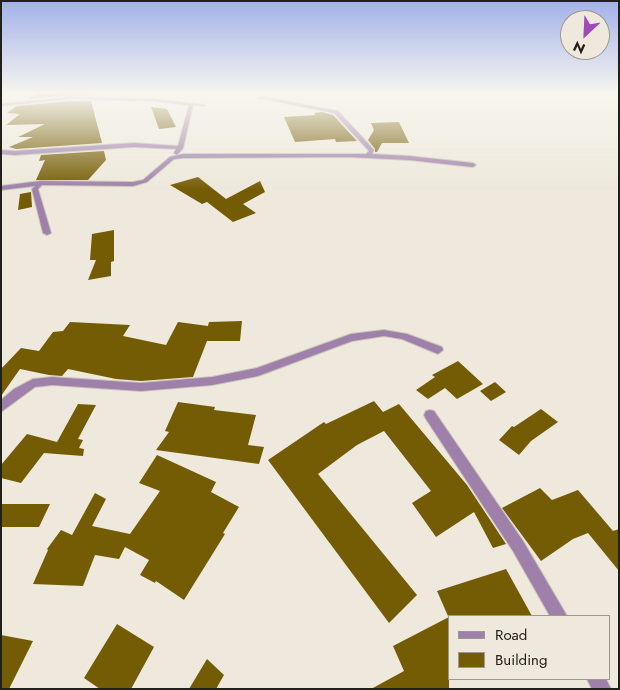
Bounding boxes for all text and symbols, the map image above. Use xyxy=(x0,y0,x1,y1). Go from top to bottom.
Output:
north arrow xyxy=(560,10,610,60)
text: N xyxy=(570,36,588,59)
legend xyxy=(448,615,610,680)
text: Road xyxy=(495,624,527,646)
text: Building xyxy=(495,649,547,671)

